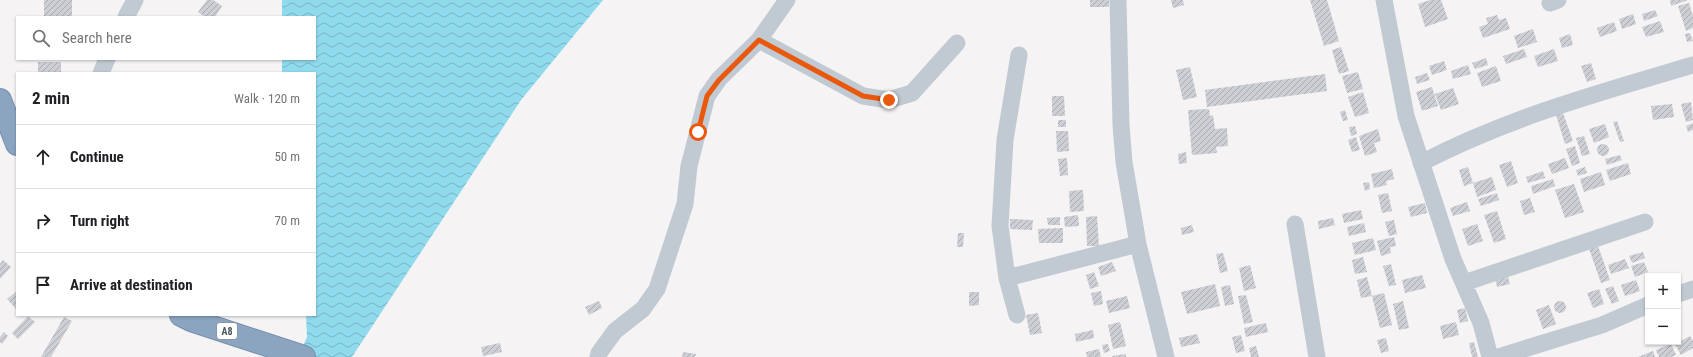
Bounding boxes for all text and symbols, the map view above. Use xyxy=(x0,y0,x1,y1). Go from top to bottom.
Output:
search box xyxy=(16,16,316,60)
icon: search xyxy=(30,27,52,49)
text: Search here xyxy=(62,29,132,47)
text: 2 min xyxy=(32,88,70,108)
text: Walk · 120 m xyxy=(234,91,300,106)
route end xyxy=(880,91,898,109)
route start xyxy=(689,123,707,141)
icon: ahead xyxy=(32,146,54,168)
text: Continue xyxy=(70,148,124,166)
text: 50 m xyxy=(274,149,300,164)
icon: right xyxy=(32,210,54,232)
text: Turn right xyxy=(70,212,129,230)
text: 70 m xyxy=(274,213,300,228)
map controls xyxy=(1645,273,1681,345)
button: + xyxy=(1645,273,1681,309)
icon: arrive xyxy=(32,274,54,296)
text: Arrive at destination xyxy=(70,276,193,294)
button: − xyxy=(1645,309,1681,345)
road number: A8 xyxy=(217,323,237,339)

